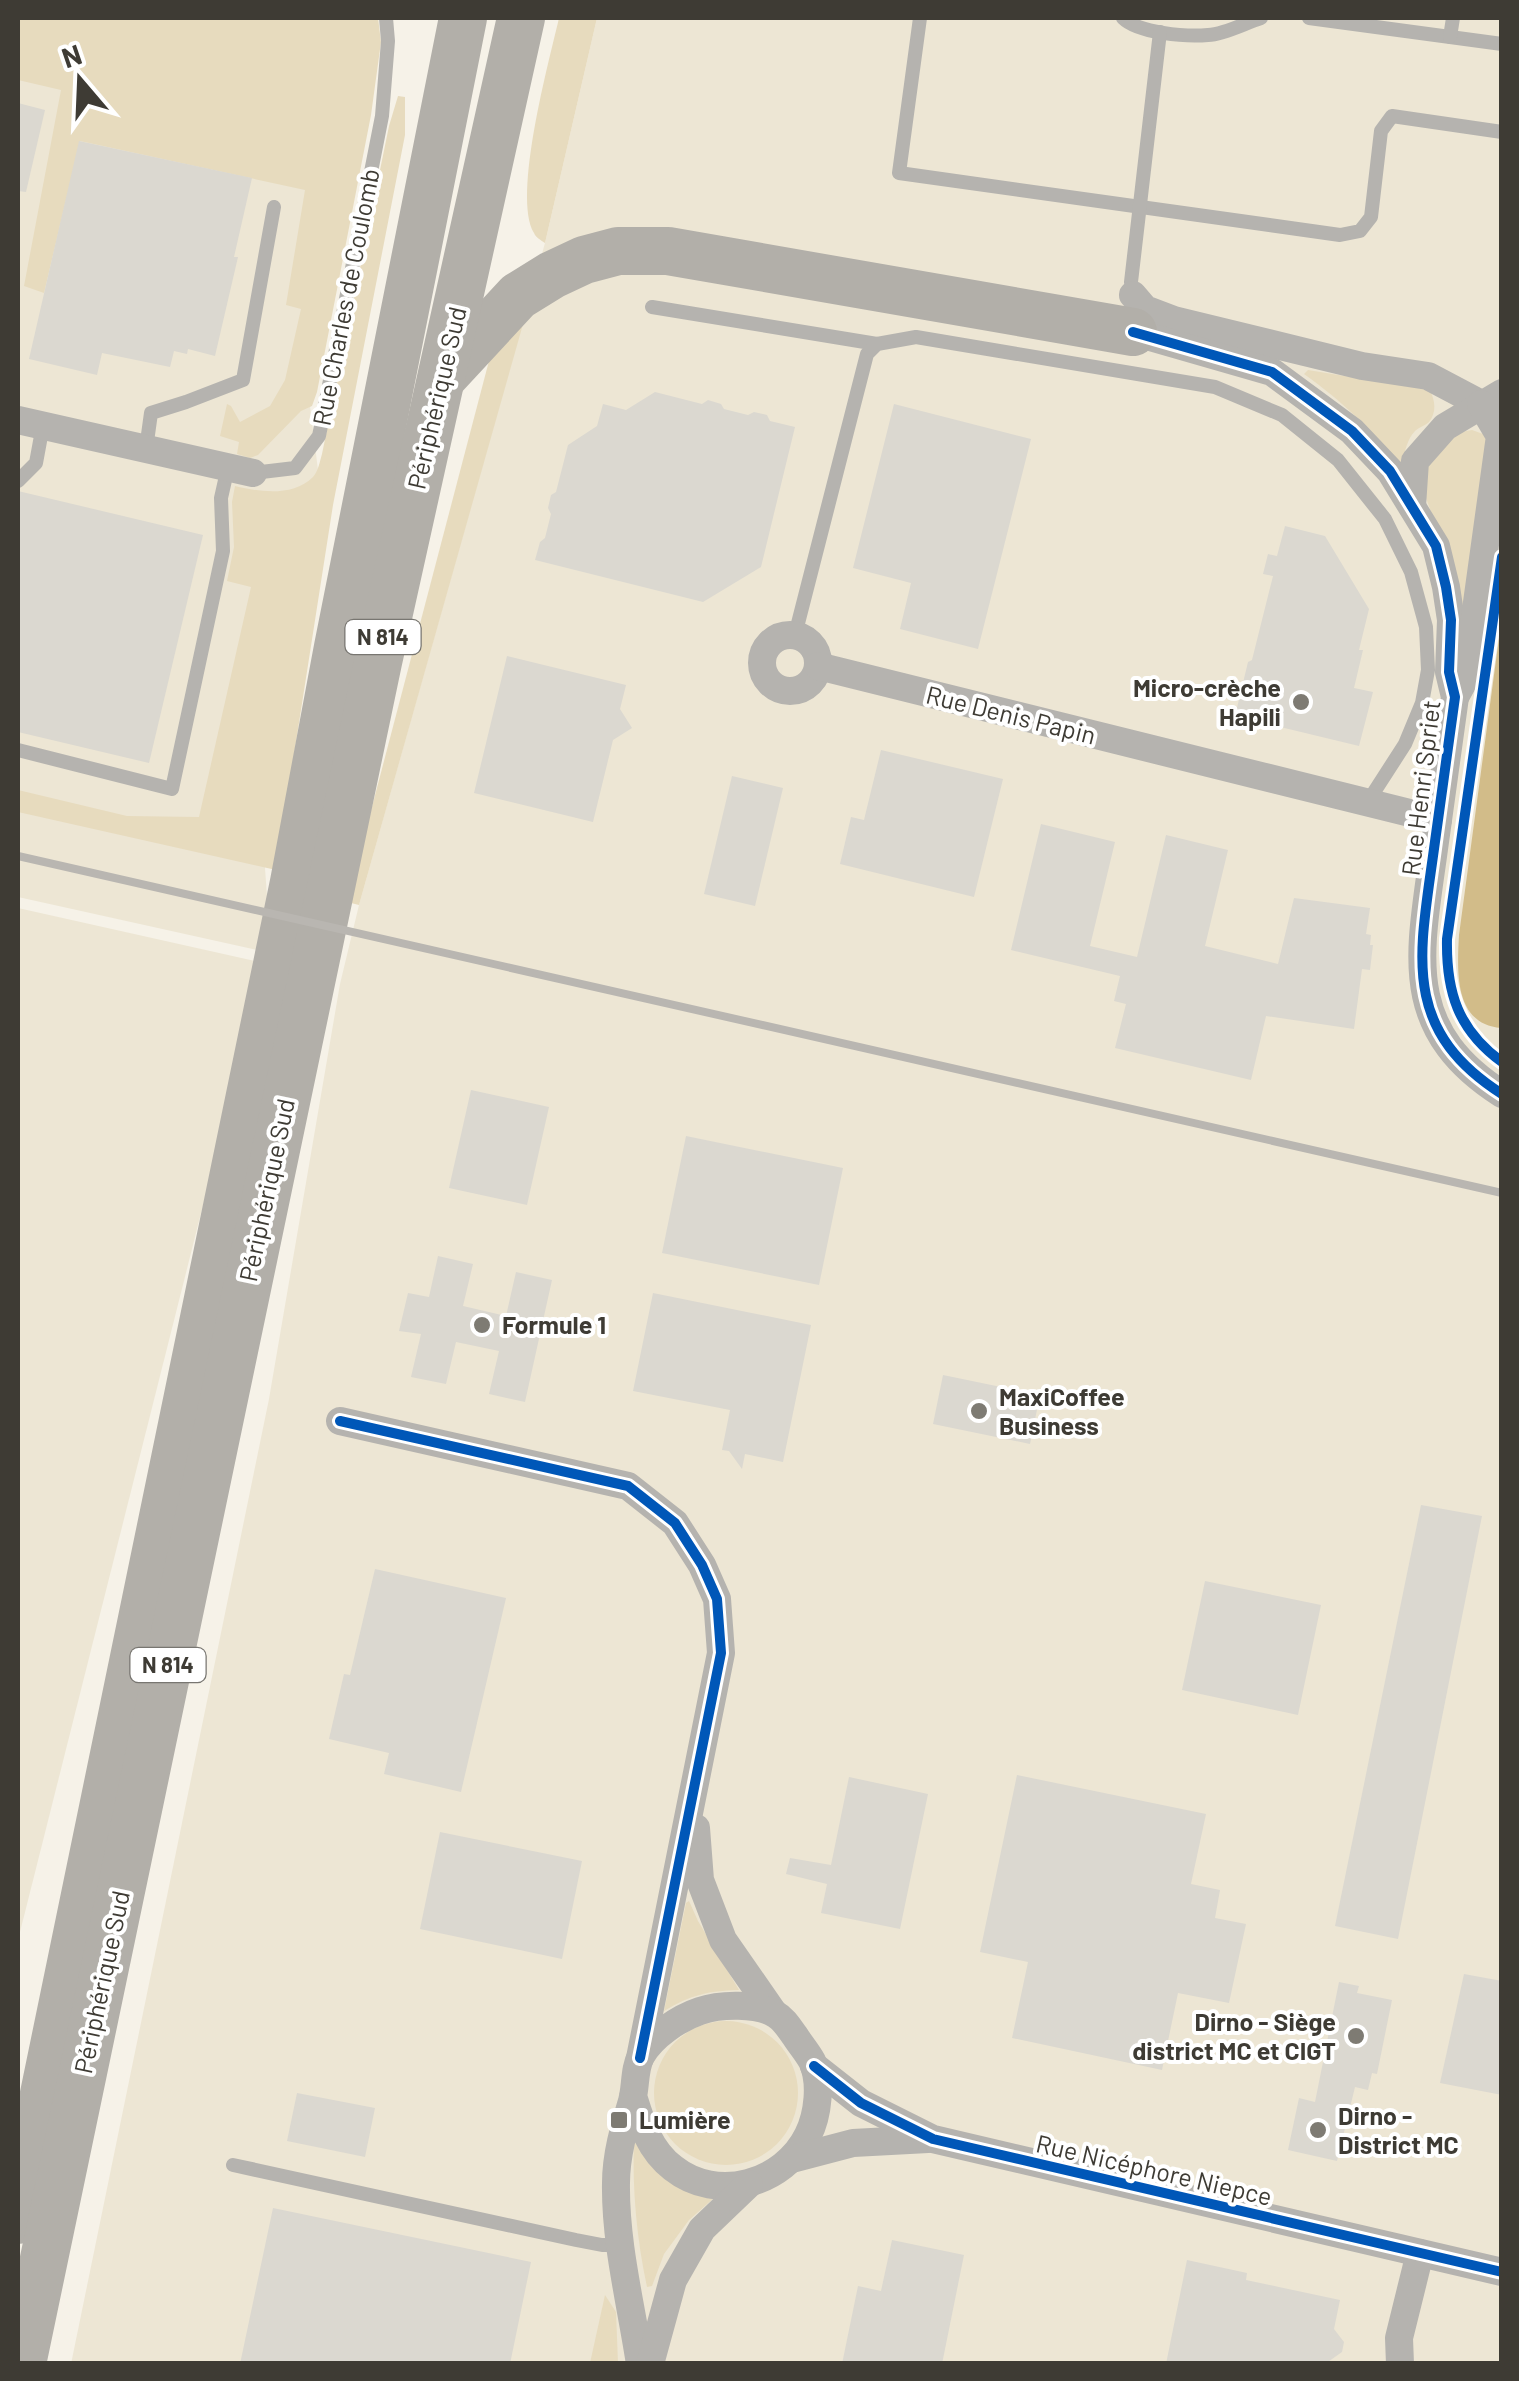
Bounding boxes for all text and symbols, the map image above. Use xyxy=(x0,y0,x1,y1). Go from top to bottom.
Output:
north arrow xyxy=(30,30,130,130)
text: N xyxy=(57,36,86,75)
street label: Rue Charles de Coulomb xyxy=(305,166,385,428)
street label: Périphérique Sud xyxy=(400,304,472,492)
road number: N 814 xyxy=(346,620,420,654)
place label: Micro-crèche Hapili xyxy=(1133,672,1281,731)
street label: Rue Denis Papin xyxy=(923,678,1099,750)
marker: Micro-crèche Hapili xyxy=(1290,691,1312,713)
street label: Rue Henri Spriet xyxy=(1394,698,1446,877)
street label: Périphérique Sud xyxy=(232,1096,300,1284)
place label: Formule 1 xyxy=(502,1309,606,1339)
marker: Formule 1 xyxy=(471,1314,493,1336)
place label: MaxiCoffee Business xyxy=(999,1381,1125,1440)
marker: MaxiCoffee Business xyxy=(968,1400,990,1422)
road number: N 814 xyxy=(130,1648,206,1682)
street label: Périphérique Sud xyxy=(67,1888,135,2076)
place label: Dirno - Siège district MC et CIGT xyxy=(1132,2006,1336,2065)
marker: Dirno - Siège district MC et CIGT xyxy=(1345,2025,1367,2047)
place label: Dirno - District MC xyxy=(1338,2100,1459,2159)
place label: Lumière xyxy=(639,2104,731,2134)
marker: Lumière xyxy=(608,2109,630,2131)
marker: Dirno - District MC xyxy=(1307,2119,1329,2141)
street label: Rue Nicéphore Niepce xyxy=(1033,2127,1275,2211)

